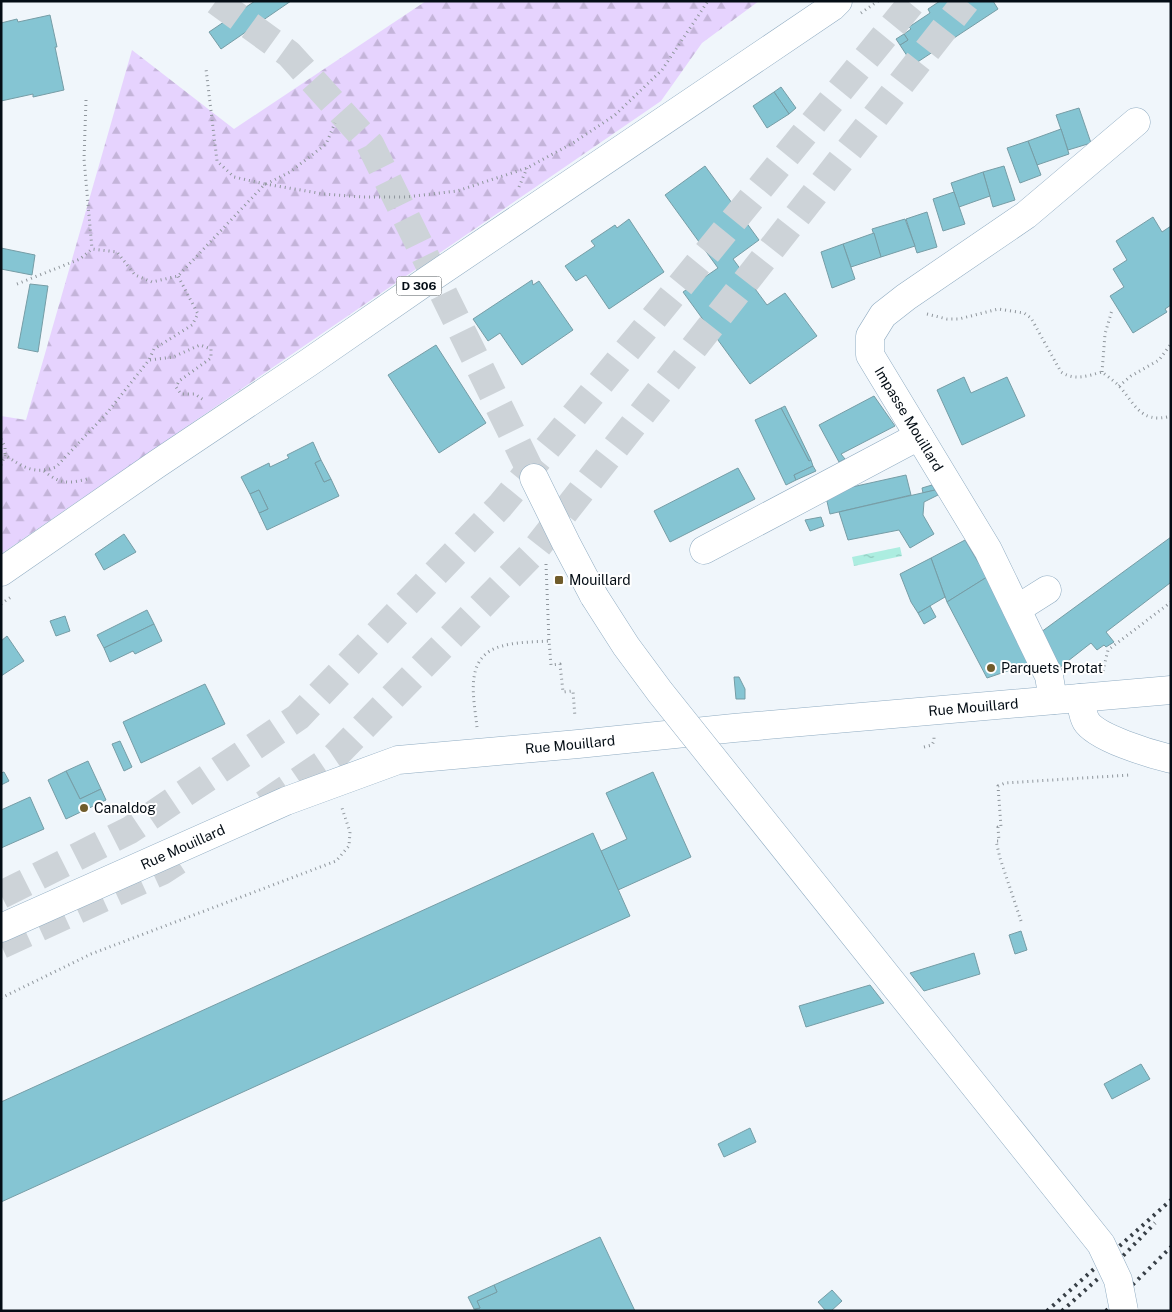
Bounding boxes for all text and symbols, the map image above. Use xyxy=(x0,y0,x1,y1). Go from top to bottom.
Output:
road number: D 306 xyxy=(396,276,442,296)
street label: Impasse Mouillard xyxy=(871,364,947,474)
place label: Mouillard xyxy=(569,572,631,588)
marker: Mouillard xyxy=(553,574,565,586)
place label: Parquets Protat xyxy=(1001,660,1103,676)
marker: Parquets Protat xyxy=(985,662,997,674)
street label: Rue Mouillard xyxy=(928,695,1019,719)
street label: Rue Mouillard xyxy=(524,732,616,757)
place label: Canaldog xyxy=(94,800,156,816)
marker: Canaldog xyxy=(78,802,90,814)
street label: Rue Mouillard xyxy=(138,821,227,873)

